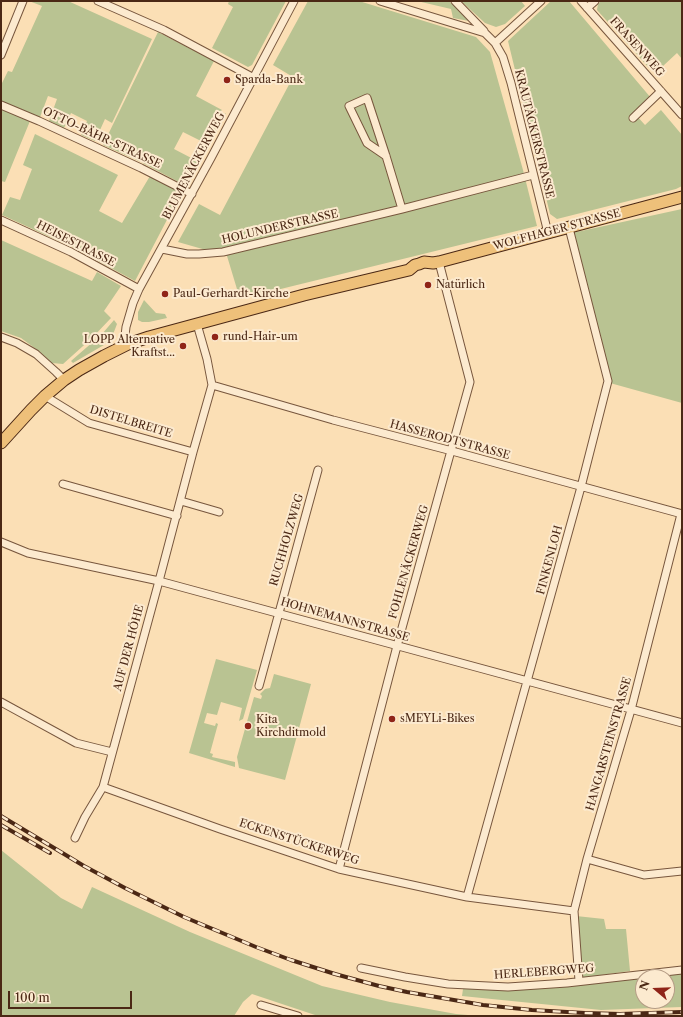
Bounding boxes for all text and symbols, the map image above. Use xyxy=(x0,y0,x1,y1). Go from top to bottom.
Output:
street label: FRASENWEG xyxy=(607,15,667,79)
street label: KRAUTÄCKERSTRASSE xyxy=(512,68,556,200)
place label: Sparda-Bank xyxy=(235,73,303,87)
marker: Sparda-Bank xyxy=(222,75,232,85)
street label: OTTO-BÄHR-STRASSE xyxy=(40,105,164,171)
street label: BLUMENÄCKERWEG xyxy=(160,110,228,222)
street label: HOLUNDERSTRASSE xyxy=(220,207,340,247)
street label: WOLFHAGER STRASSE xyxy=(492,207,622,253)
street label: HEISESTRASSE xyxy=(34,218,118,270)
place label: Natürlich xyxy=(436,278,485,292)
marker: Natürlich xyxy=(423,280,433,290)
place label: Paul-Gerhardt-Kirche xyxy=(173,287,289,301)
marker: Paul-Gerhardt-Kirche xyxy=(160,289,170,299)
place label: rund-Hair-um xyxy=(223,330,298,344)
marker: rund-Hair-um xyxy=(210,332,220,342)
place label: LOPP Alternative Kraftst... xyxy=(84,333,175,359)
marker: LOPP Alternative Kraftst... xyxy=(178,341,188,351)
street label: DISTELBREITE xyxy=(88,403,174,441)
street label: HASSERODTSTRASSE xyxy=(388,418,512,462)
street label: RUCHHOLZWEG xyxy=(267,492,307,588)
street label: FOHLENÄCKERWEG xyxy=(386,504,432,620)
street label: FINKENLOH xyxy=(534,524,566,596)
street label: HOHNEMANNSTRASSE xyxy=(279,595,411,645)
street label: AUF DER HÖHE xyxy=(111,603,147,693)
street label: HANGARSTEINSTRASSE xyxy=(584,675,634,813)
place label: sMEYLi-Bikes xyxy=(400,712,475,726)
place label: Kita Kirchditmold xyxy=(256,713,326,739)
marker: sMEYLi-Bikes xyxy=(387,714,397,724)
marker: Kita Kirchditmold xyxy=(243,721,253,731)
street label: ECKENSTÜCKERWEG xyxy=(237,816,361,868)
street label: HERLEBERGWEG xyxy=(494,962,594,982)
north arrow xyxy=(635,969,675,1009)
text: N xyxy=(636,979,653,992)
scale bar xyxy=(10,983,134,1009)
text: 100 m xyxy=(15,990,50,1005)

